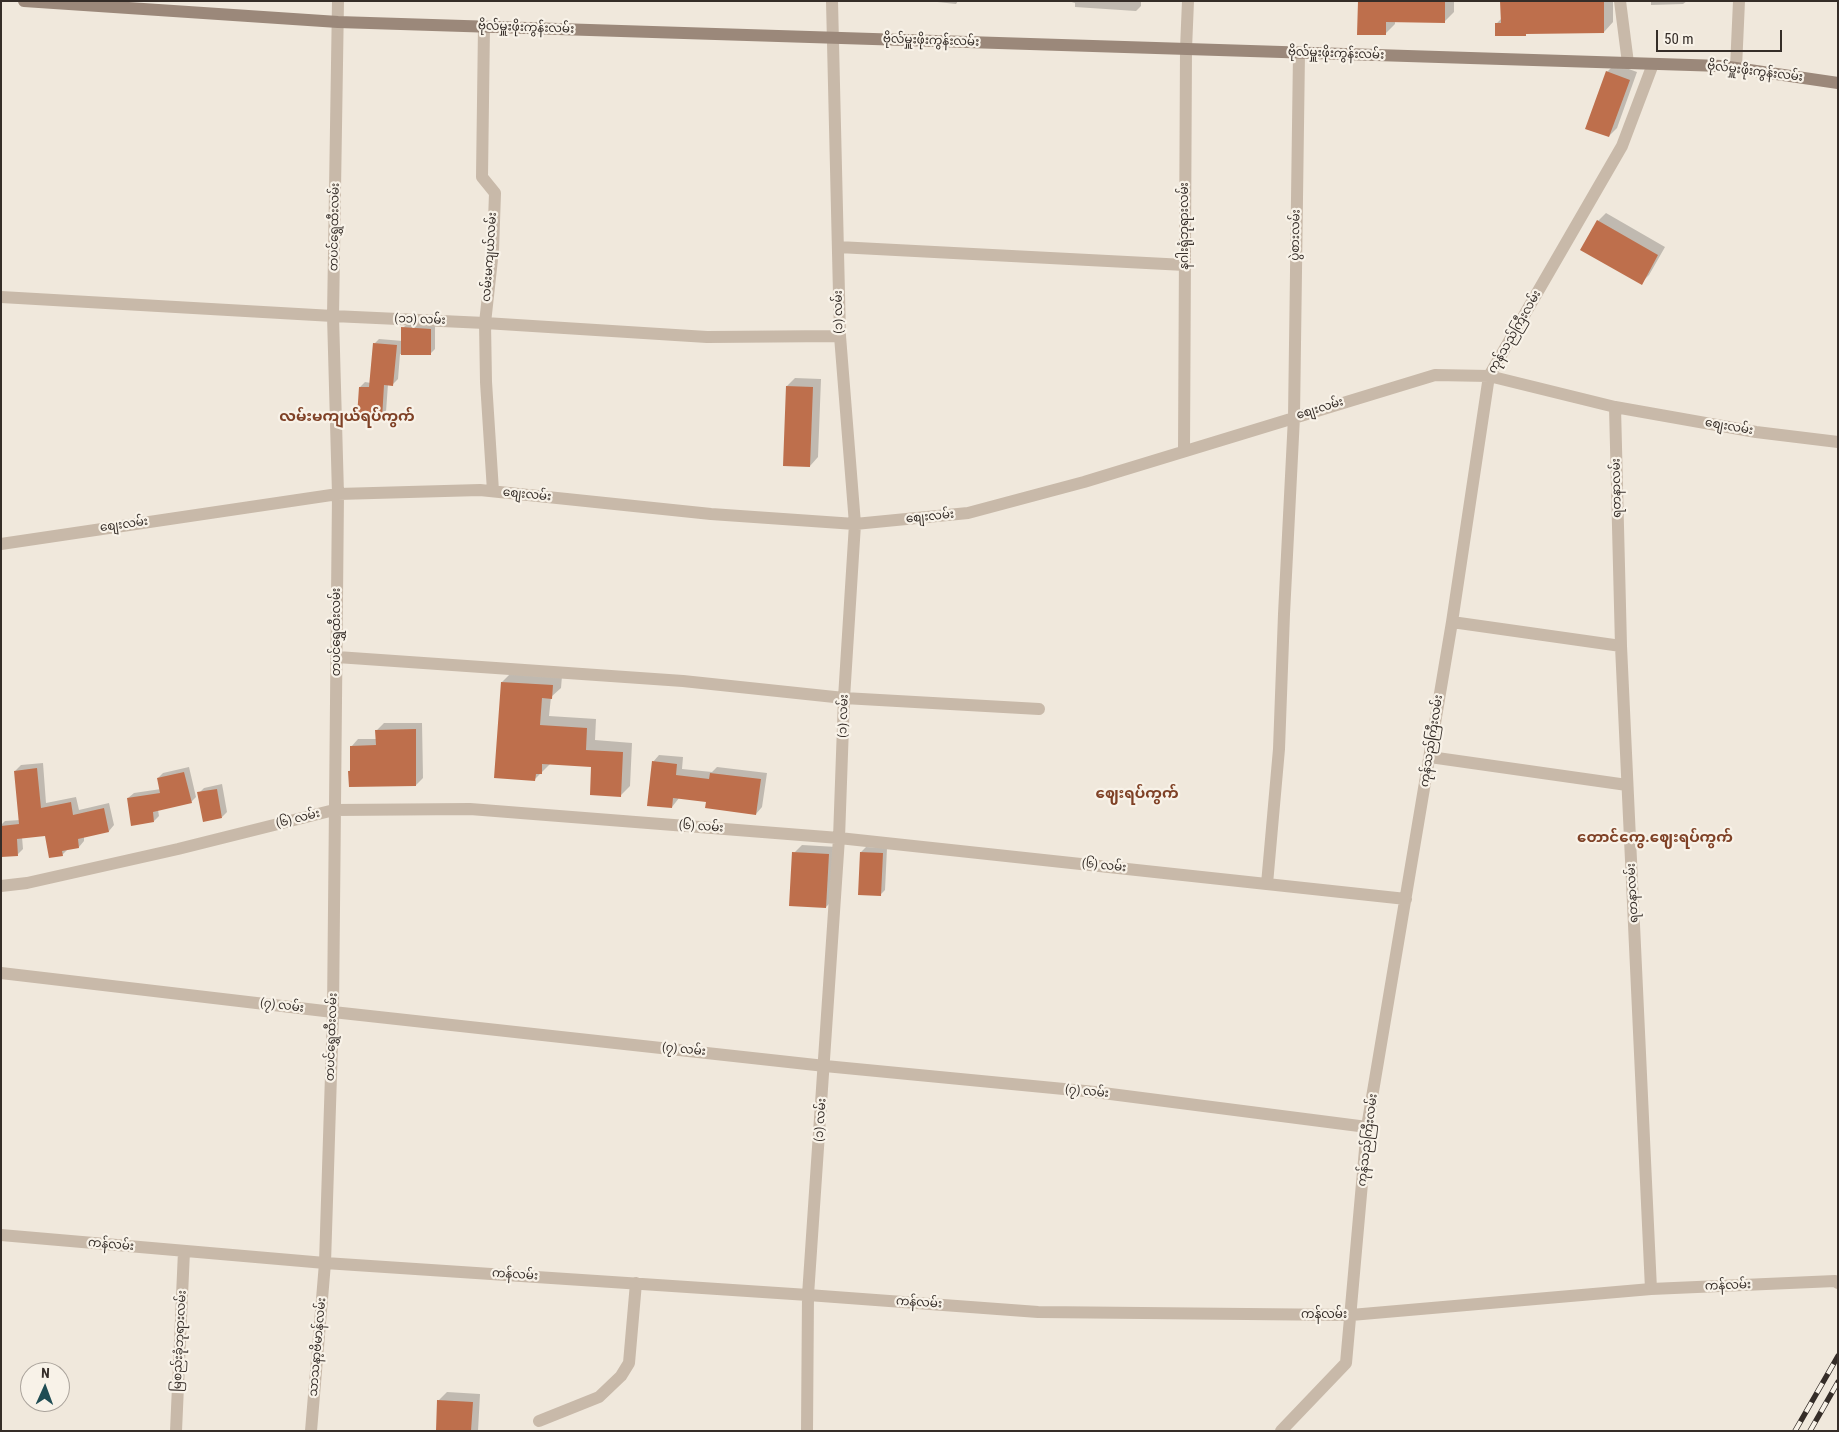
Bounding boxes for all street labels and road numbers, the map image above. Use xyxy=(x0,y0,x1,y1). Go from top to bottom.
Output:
street label: ဗိုလ်မှူးဖိုးကွန်းလမ်း xyxy=(478,19,574,37)
street label: ဗိုလ်မှူးဖိုးကွန်းလမ်း xyxy=(883,32,979,50)
street label: ဗိုလ်မှူးဖိုးကွန်းလမ်း xyxy=(1288,45,1384,63)
street label: ဗိုလ်မှူးဖိုးကွန်းလမ်း xyxy=(1706,59,1804,85)
street label: နဂါးရုံဘုရားလမ်း xyxy=(1178,182,1192,270)
street label: တပင်ရွှေထီးလမ်း xyxy=(327,183,343,271)
street label: ပွဲစားလမ်း xyxy=(1288,209,1304,261)
street label: လမ်းမကျယ်လမ်း xyxy=(480,212,500,302)
street label: ကုန်သည်ကြီးလမ်း xyxy=(1485,288,1545,376)
street label: (၁) လမ်း xyxy=(831,290,847,334)
street label: (၁၁) လမ်း xyxy=(394,312,446,328)
street label: စျေးလမ်း xyxy=(1295,395,1345,423)
street label: စျေးလမ်း xyxy=(1704,416,1754,438)
street label: ရတနာလမ်း xyxy=(1609,458,1625,518)
street label: စျေးလမ်း xyxy=(502,485,552,505)
street label: စျေးလမ်း xyxy=(905,507,955,527)
street label: စျေးလမ်း xyxy=(99,514,149,536)
street label: တပင်ရွှေထီးလမ်း xyxy=(330,588,344,676)
street label: (၁) လမ်း xyxy=(836,694,852,738)
street label: ကုန်သည်ကြီးလမ်း xyxy=(1418,694,1446,788)
street label: (၆) လမ်း xyxy=(275,807,321,831)
street label: (၆) လမ်း xyxy=(678,818,724,836)
street label: (၆) လမ်း xyxy=(1081,856,1127,876)
street label: ရတနာလမ်း xyxy=(1624,863,1642,923)
street label: တပင်ရွှေထီးလမ်း xyxy=(323,993,341,1081)
street label: (၇) လမ်း xyxy=(259,996,305,1016)
street label: (၇) လမ်း xyxy=(661,1041,707,1059)
street label: (၇) လမ်း xyxy=(1064,1083,1110,1101)
street label: ကုန်သည်ကြီးလမ်း xyxy=(1355,1093,1381,1187)
street label: (၁) လမ်း xyxy=(812,1098,830,1142)
street label: ကန်လမ်း xyxy=(87,1236,135,1254)
street label: ကန်လမ်း xyxy=(492,1266,538,1284)
street label: ကန်လမ်း xyxy=(1705,1278,1751,1294)
street label: မြစည်းခုံဘုရားလမ်း xyxy=(170,1290,190,1392)
street label: ကန်လမ်း xyxy=(896,1294,942,1312)
street label: သာသနာ့ဗိမာန်လမ်း xyxy=(307,1297,329,1397)
street label: ကန်လမ်း xyxy=(1301,1308,1347,1322)

